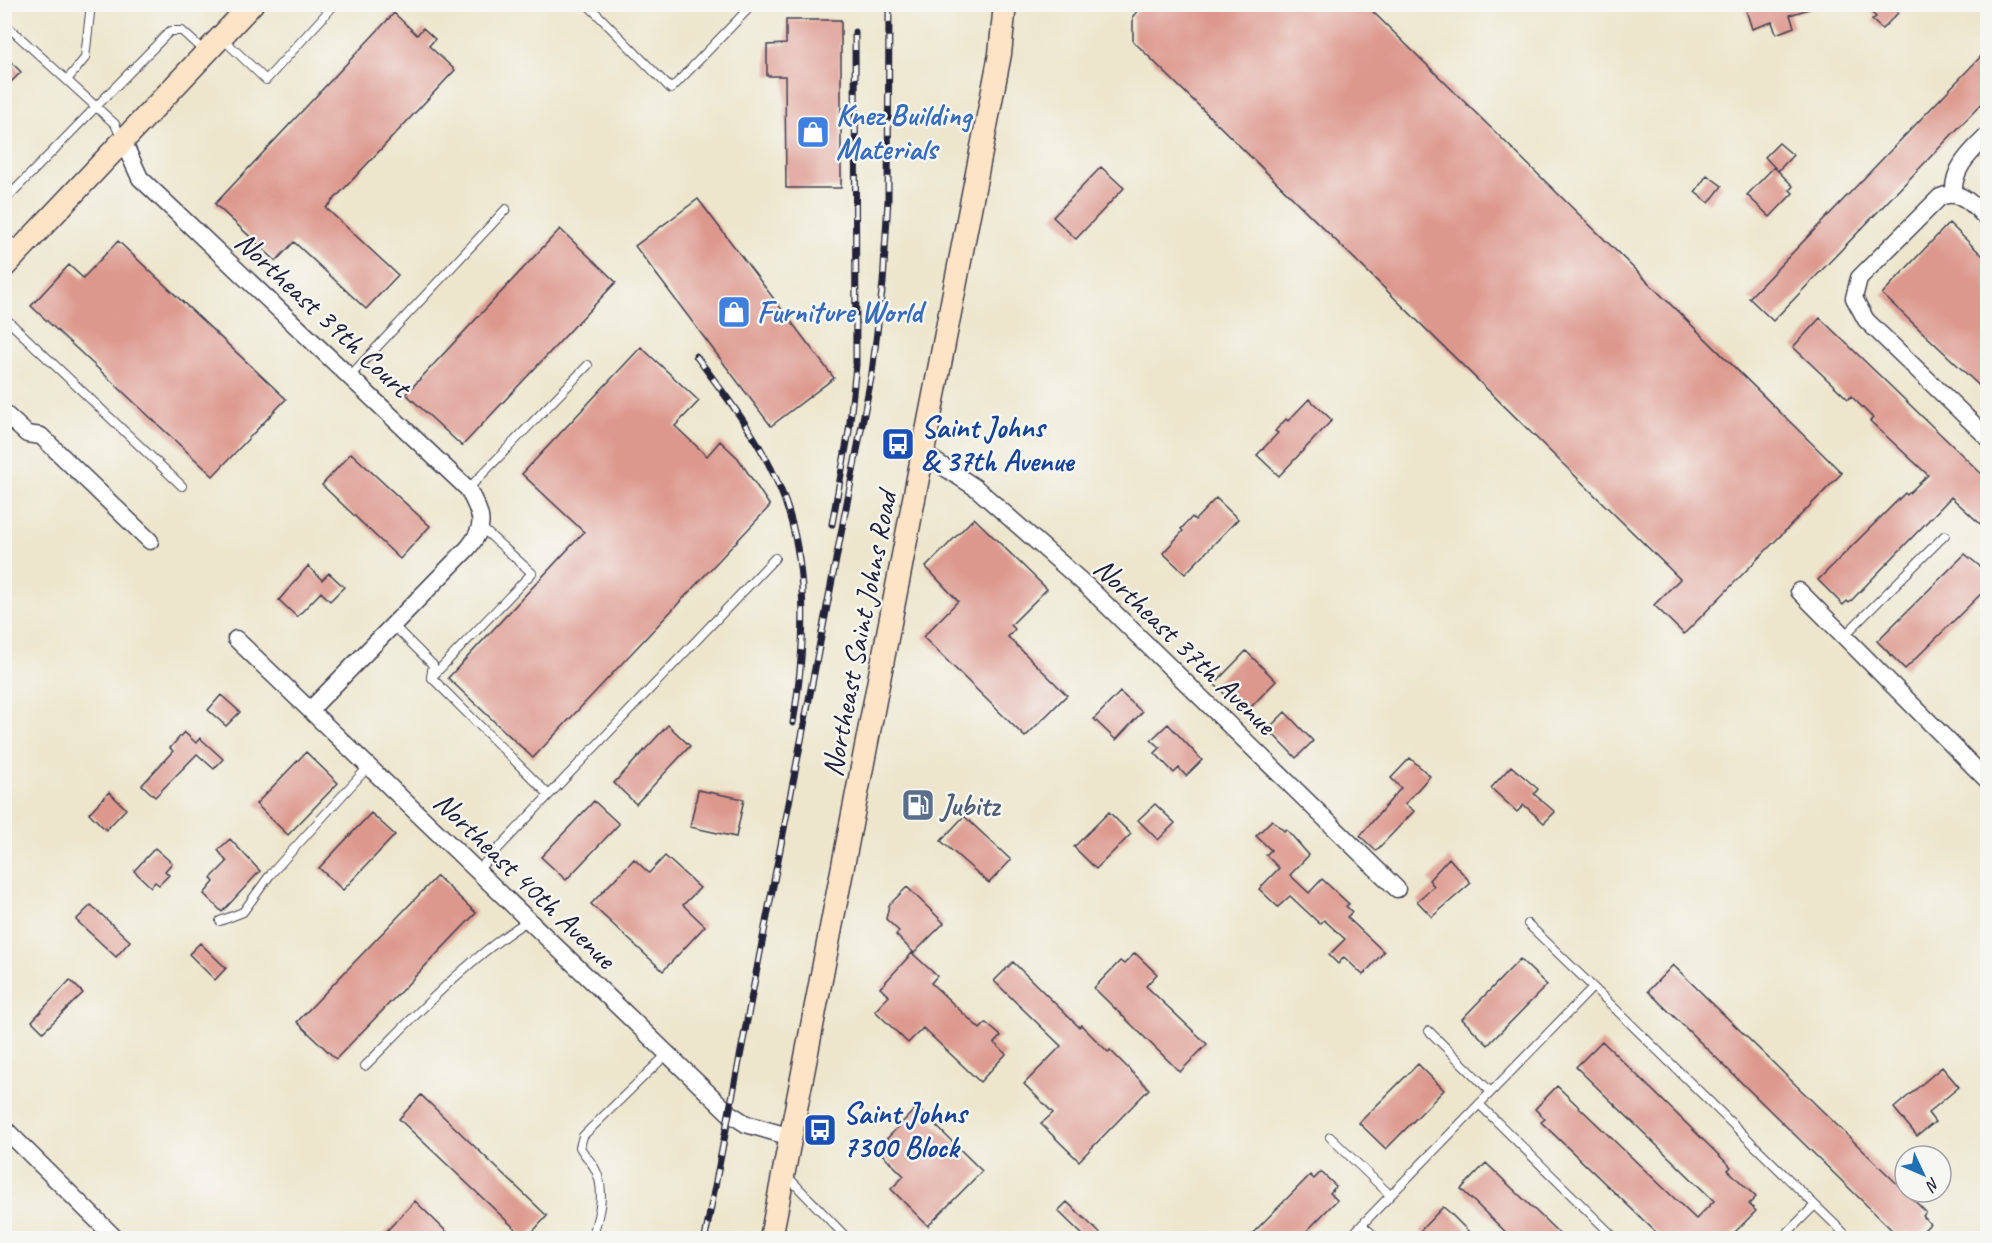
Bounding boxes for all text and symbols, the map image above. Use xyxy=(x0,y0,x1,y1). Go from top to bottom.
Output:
place label: Knez Building Materials xyxy=(836,96,973,168)
shop icon: Knez Building Materials xyxy=(795,114,831,150)
street label: Northeast 39th Court xyxy=(227,223,421,407)
place label: Furniture World xyxy=(757,293,927,331)
shop icon: Furniture World xyxy=(716,294,752,330)
place label: Saint Johns & 37th Avenue xyxy=(921,408,1075,480)
bus stop icon: Saint Johns & 37th Avenue xyxy=(880,426,916,462)
street label: Northeast Saint Johns Road xyxy=(813,484,906,780)
street label: Northeast 37th Avenue xyxy=(1086,549,1286,744)
street label: Northeast 40th Avenue xyxy=(426,783,626,978)
place label: Jubitz xyxy=(939,786,1002,824)
fuel station icon: Jubitz xyxy=(900,787,936,823)
place label: Saint Johns 7300 Block xyxy=(843,1094,970,1166)
bus stop icon: Saint Johns 7300 Block xyxy=(802,1112,838,1148)
north arrow xyxy=(1893,1144,1953,1204)
text: N xyxy=(1920,1173,1944,1196)

